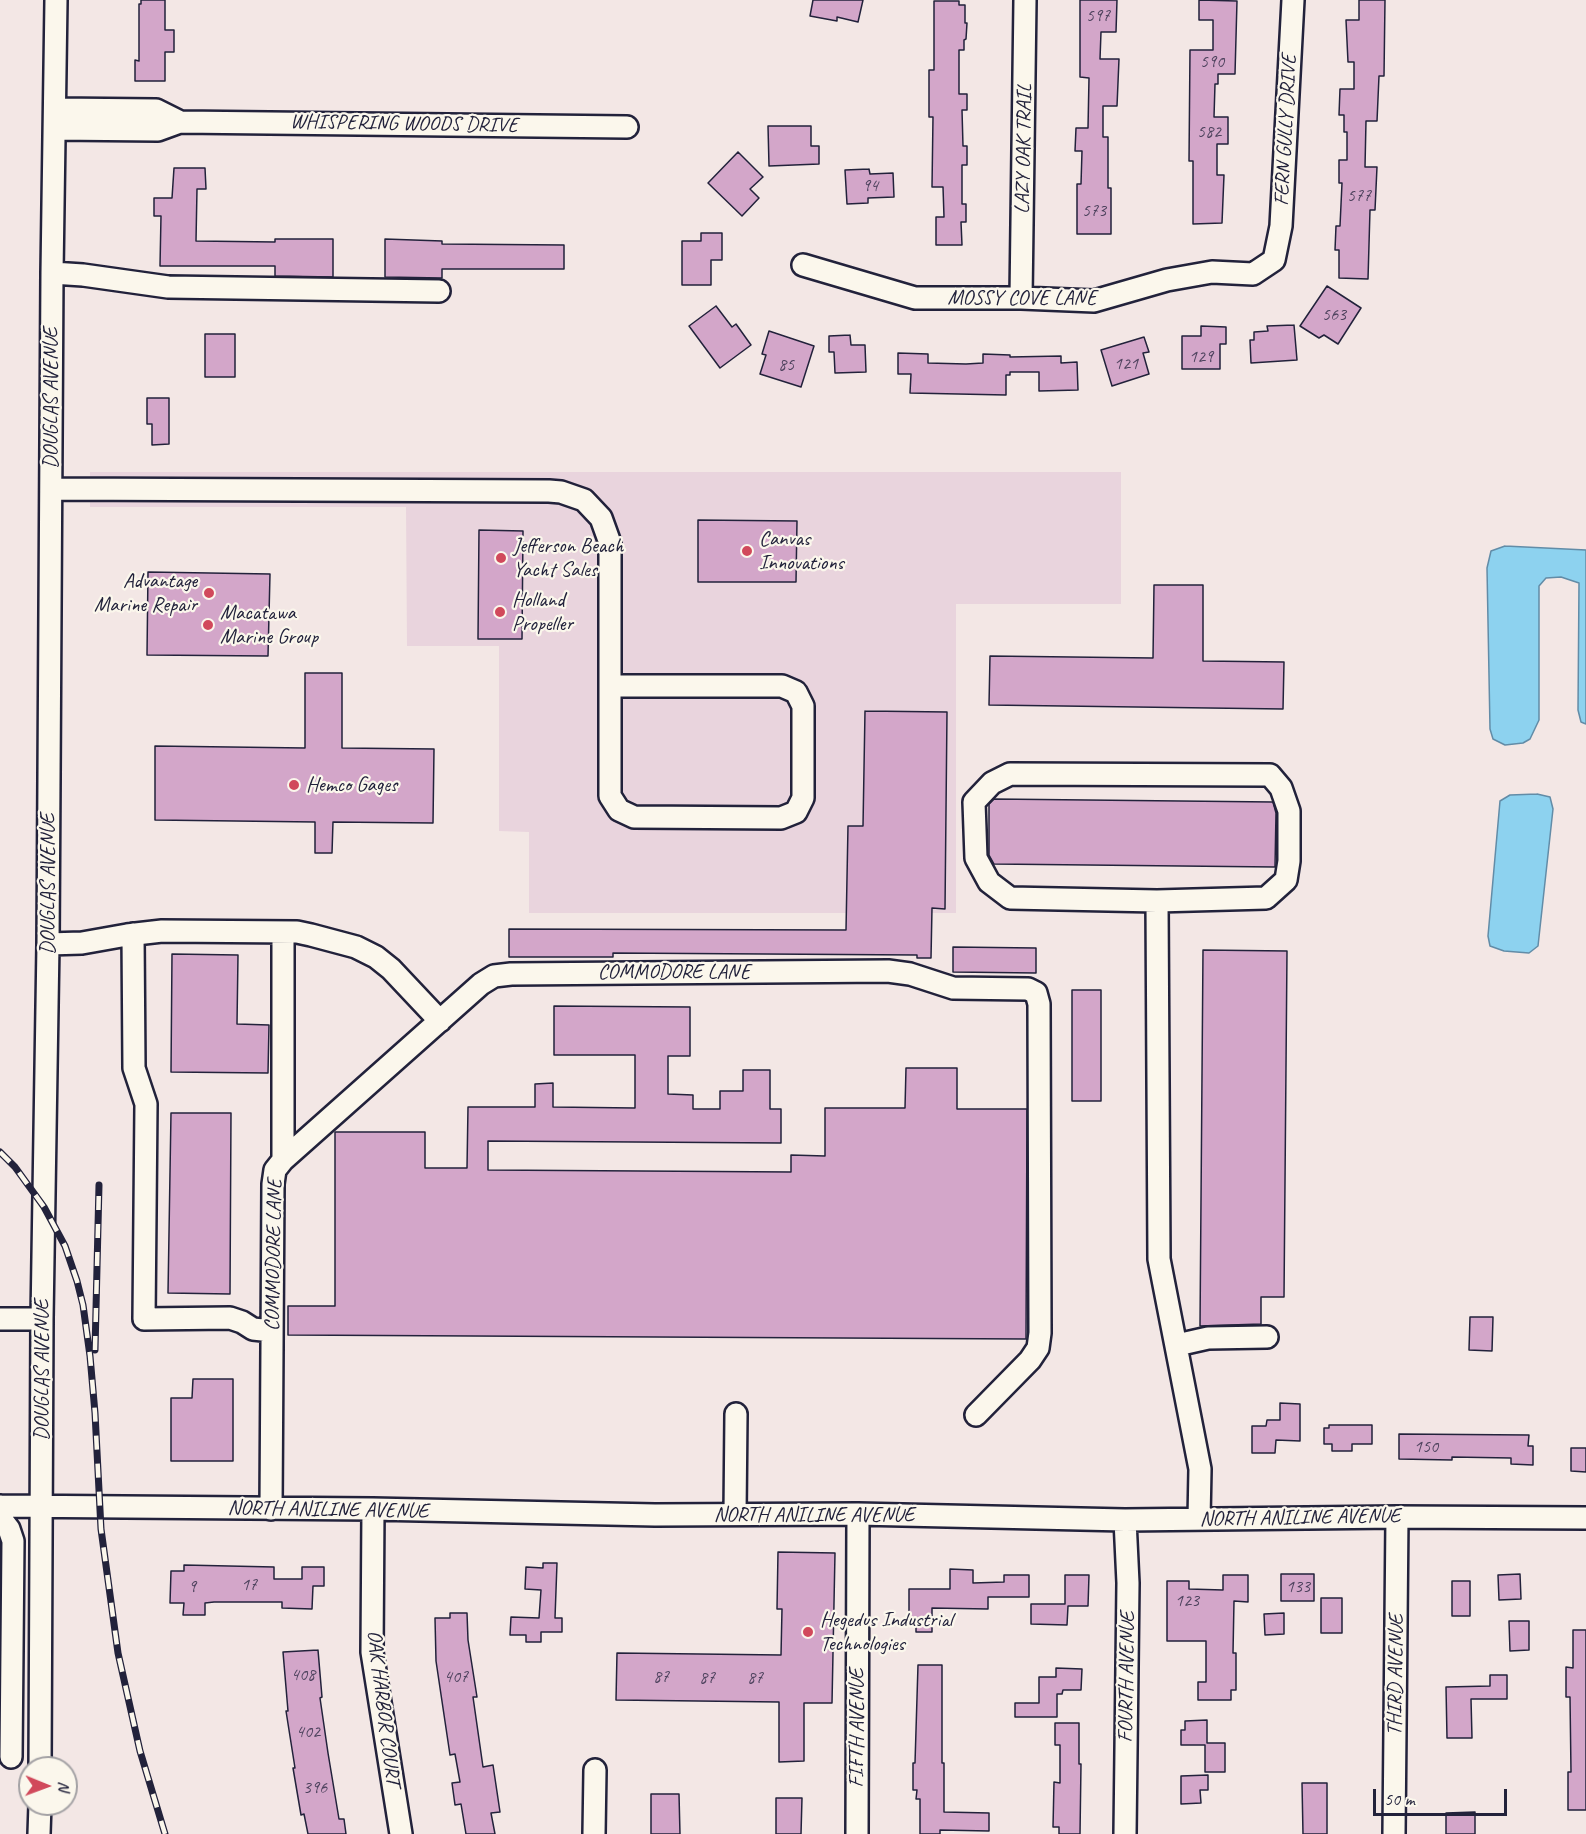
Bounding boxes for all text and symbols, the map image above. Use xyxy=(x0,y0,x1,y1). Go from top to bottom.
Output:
house number: 597 xyxy=(1086,5,1110,27)
house number: 590 xyxy=(1200,51,1224,73)
street label: FERN GULLY DRIVE xyxy=(1269,54,1303,206)
street label: LAZY OAK TRAIL xyxy=(1010,84,1038,214)
street label: WHISPERING WOODS DRIVE xyxy=(290,109,518,139)
house number: 582 xyxy=(1197,121,1221,143)
house number: 94 xyxy=(862,175,878,197)
house number: 577 xyxy=(1347,185,1371,207)
house number: 573 xyxy=(1082,200,1106,222)
street label: MOSSY COVE LANE xyxy=(947,285,1097,311)
house number: 563 xyxy=(1322,304,1346,326)
street label: DOUGLAS AVENUE xyxy=(38,327,64,469)
house number: 129 xyxy=(1189,346,1213,368)
house number: 121 xyxy=(1114,353,1138,375)
house number: 85 xyxy=(778,354,794,376)
place label: Canvas Innovations xyxy=(759,526,844,576)
place label: Jefferson Beach Yacht Sales xyxy=(513,533,623,583)
marker: Canvas Innovations xyxy=(740,544,754,558)
marker: Jefferson Beach Yacht Sales xyxy=(494,551,508,565)
place label: Advantage Marine Repair xyxy=(94,568,197,618)
marker: Advantage Marine Repair xyxy=(202,586,216,600)
place label: Holland Propeller xyxy=(512,587,573,637)
place label: Macatawa Marine Group xyxy=(220,600,318,650)
marker: Holland Propeller xyxy=(493,605,507,619)
marker: Macatawa Marine Group xyxy=(201,618,215,632)
place label: Hemco Gages xyxy=(306,772,397,798)
marker: Hemco Gages xyxy=(287,778,301,792)
street label: DOUGLAS AVENUE xyxy=(35,813,61,955)
street label: COMMODORE LANE xyxy=(598,959,750,985)
street label: COMMODORE LANE xyxy=(260,1179,288,1331)
street label: DOUGLAS AVENUE xyxy=(29,1299,55,1441)
house number: 150 xyxy=(1414,1436,1438,1458)
street label: NORTH ANILINE AVENUE xyxy=(227,1496,429,1524)
street label: NORTH ANILINE AVENUE xyxy=(714,1502,914,1528)
street label: NORTH ANILINE AVENUE xyxy=(1199,1504,1401,1532)
house number: 17 xyxy=(241,1574,257,1596)
house number: 9 xyxy=(188,1576,196,1598)
house number: 133 xyxy=(1286,1576,1310,1598)
house number: 123 xyxy=(1175,1590,1199,1612)
place label: Hegedus Industrial Technologies xyxy=(820,1607,953,1657)
street label: FOURTH AVENUE xyxy=(1113,1611,1141,1743)
street label: THIRD AVENUE xyxy=(1382,1614,1410,1736)
marker: Hegedus Industrial Technologies xyxy=(801,1625,815,1639)
street label: OAK HARBOR COURT xyxy=(361,1629,405,1787)
house number: 408 xyxy=(291,1664,315,1686)
house number: 407 xyxy=(444,1666,468,1688)
house number: 87 xyxy=(653,1666,669,1688)
house number: 87 xyxy=(699,1667,715,1689)
house number: 87 xyxy=(747,1667,763,1689)
street label: FIFTH AVENUE xyxy=(844,1668,870,1788)
house number: 402 xyxy=(296,1721,320,1743)
north arrow xyxy=(18,1756,78,1816)
house number: 396 xyxy=(303,1777,327,1799)
scale bar xyxy=(1376,1777,1510,1815)
text: N xyxy=(54,1781,74,1791)
text: 50 m xyxy=(1384,1788,1415,1810)

